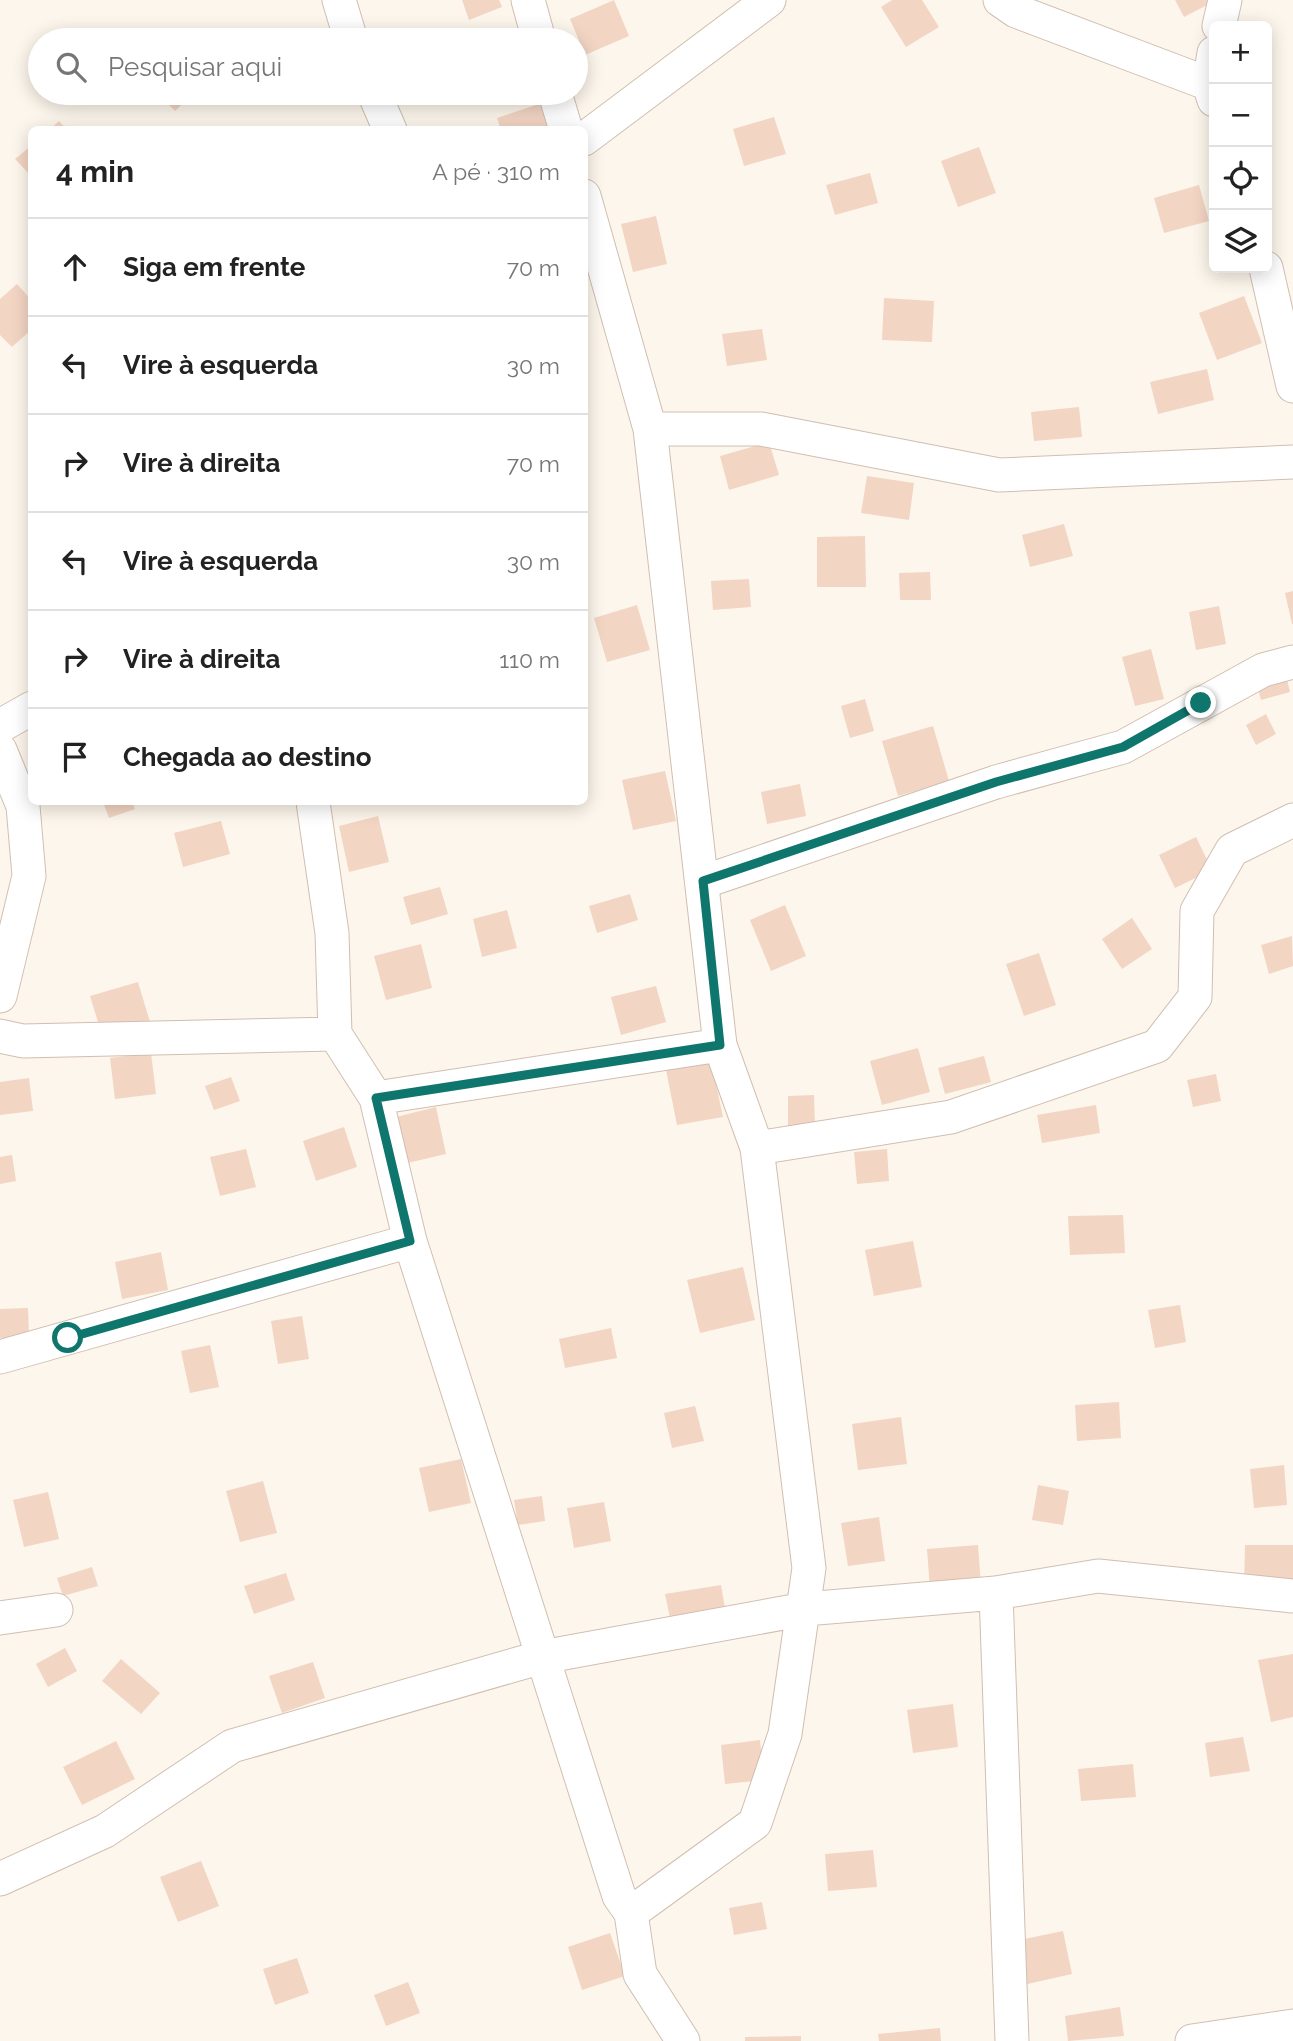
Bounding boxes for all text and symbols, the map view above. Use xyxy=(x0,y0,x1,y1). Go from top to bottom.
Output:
map controls xyxy=(1209,21,1272,273)
button: + xyxy=(1209,21,1272,84)
search box xyxy=(28,28,588,105)
icon: search xyxy=(52,48,90,86)
text: Pesquisar aqui xyxy=(108,52,282,82)
button: − xyxy=(1209,84,1272,147)
button: locate xyxy=(1209,147,1272,210)
text: 4 min xyxy=(56,154,134,189)
text: A pé · 310 m xyxy=(432,158,560,185)
button: layers xyxy=(1209,210,1272,273)
icon: ahead xyxy=(56,248,94,286)
text: Siga em frente xyxy=(123,252,305,282)
text: 70 m xyxy=(507,254,560,281)
icon: left xyxy=(56,346,94,384)
text: Vire à esquerda xyxy=(123,350,318,380)
text: 30 m xyxy=(507,352,560,379)
icon: right xyxy=(56,444,94,482)
text: Vire à direita xyxy=(123,448,280,478)
text: 70 m xyxy=(507,450,560,477)
icon: left xyxy=(56,542,94,580)
text: Vire à esquerda xyxy=(123,546,318,576)
text: 30 m xyxy=(507,548,560,575)
icon: right xyxy=(56,640,94,678)
text: Vire à direita xyxy=(123,644,280,674)
text: 110 m xyxy=(499,646,560,673)
route end xyxy=(1185,687,1216,718)
icon: arrive xyxy=(56,738,94,776)
text: Chegada ao destino xyxy=(123,742,372,772)
route start xyxy=(52,1322,83,1353)

